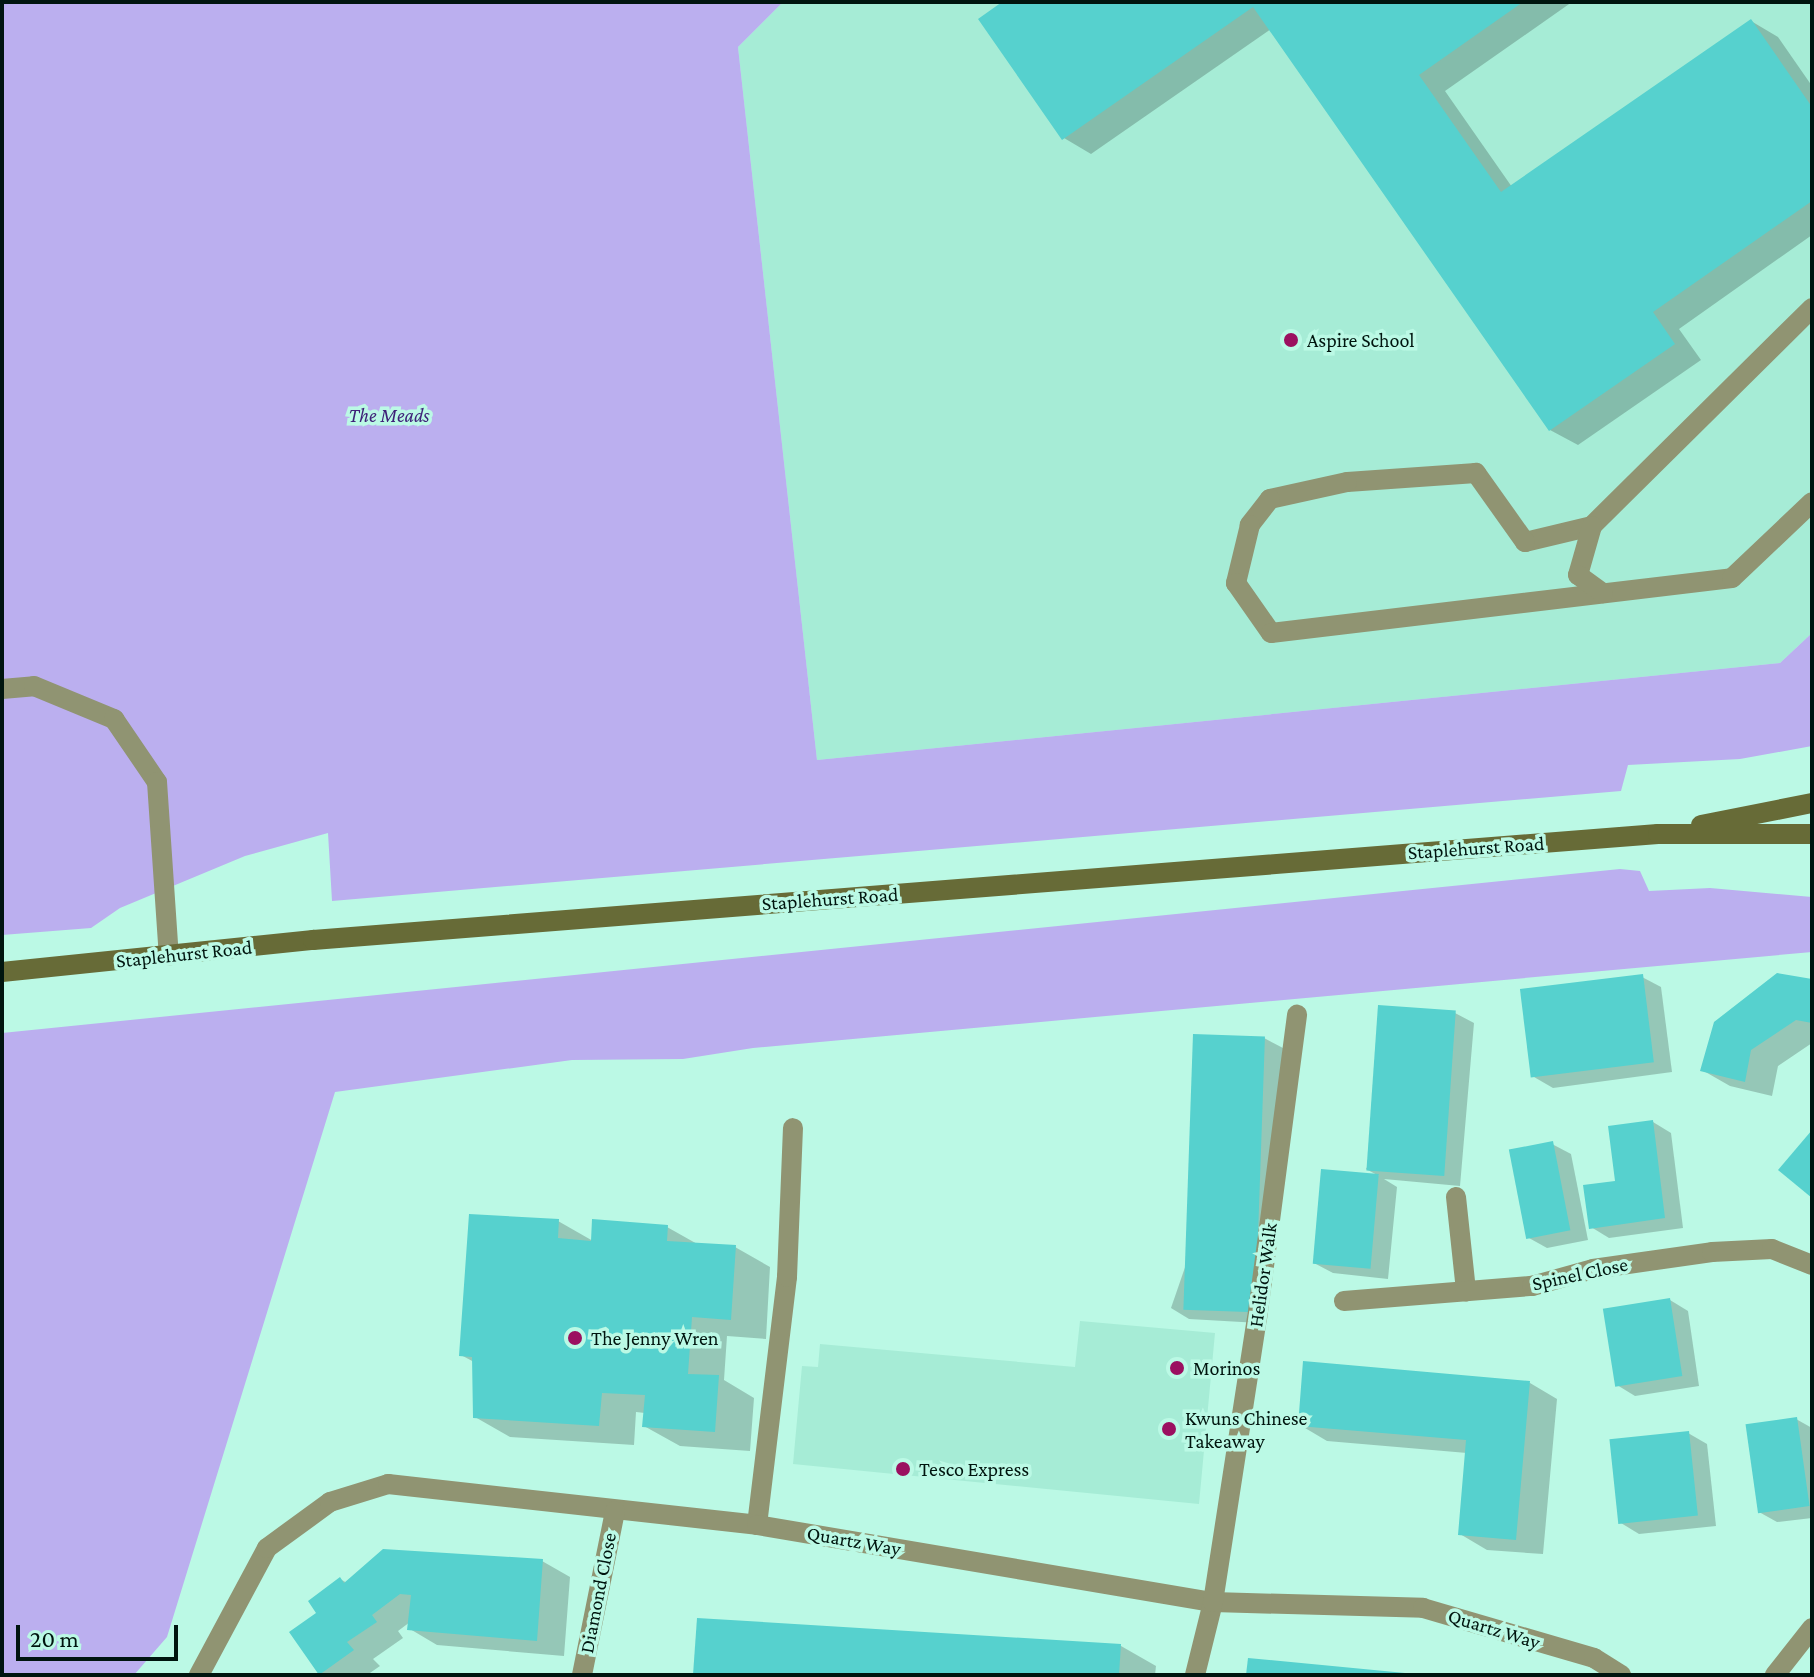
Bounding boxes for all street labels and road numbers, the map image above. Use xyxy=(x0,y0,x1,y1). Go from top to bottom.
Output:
street label: Staplehurst Road xyxy=(1407,831,1545,865)
street label: Staplehurst Road xyxy=(761,882,899,916)
street label: Staplehurst Road xyxy=(115,935,253,973)
street label: Helidor Walk xyxy=(1244,1221,1282,1329)
street label: Spinel Close xyxy=(1530,1252,1630,1296)
street label: Quartz Way xyxy=(805,1521,903,1561)
street label: Diamond Close xyxy=(575,1531,621,1655)
street label: Quartz Way xyxy=(1445,1604,1543,1654)

